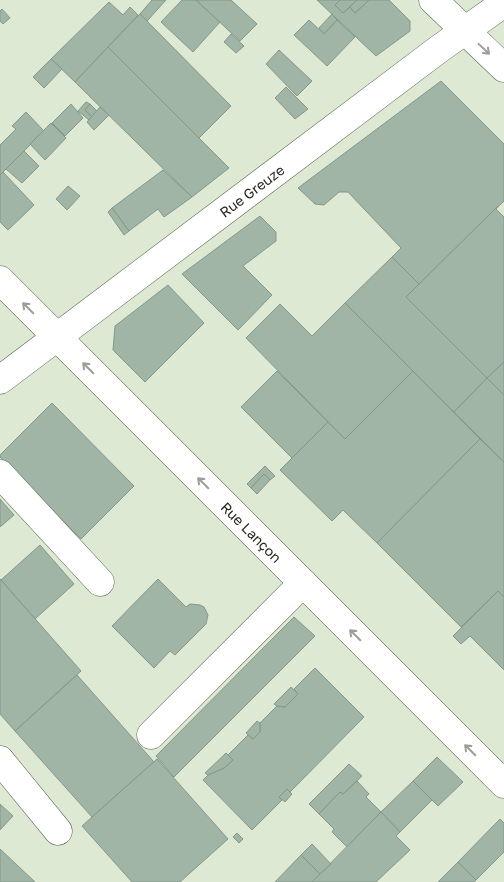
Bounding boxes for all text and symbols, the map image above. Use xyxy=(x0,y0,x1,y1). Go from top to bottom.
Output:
one-way arrow xyxy=(478,43,491,55)
street label: Rue Greuze xyxy=(216,161,287,220)
one-way arrow xyxy=(22,302,35,314)
one-way arrow xyxy=(82,362,94,374)
one-way arrow xyxy=(197,477,209,489)
street label: Rue Lançon xyxy=(218,498,286,566)
one-way arrow xyxy=(349,629,361,641)
one-way arrow xyxy=(463,744,476,756)

